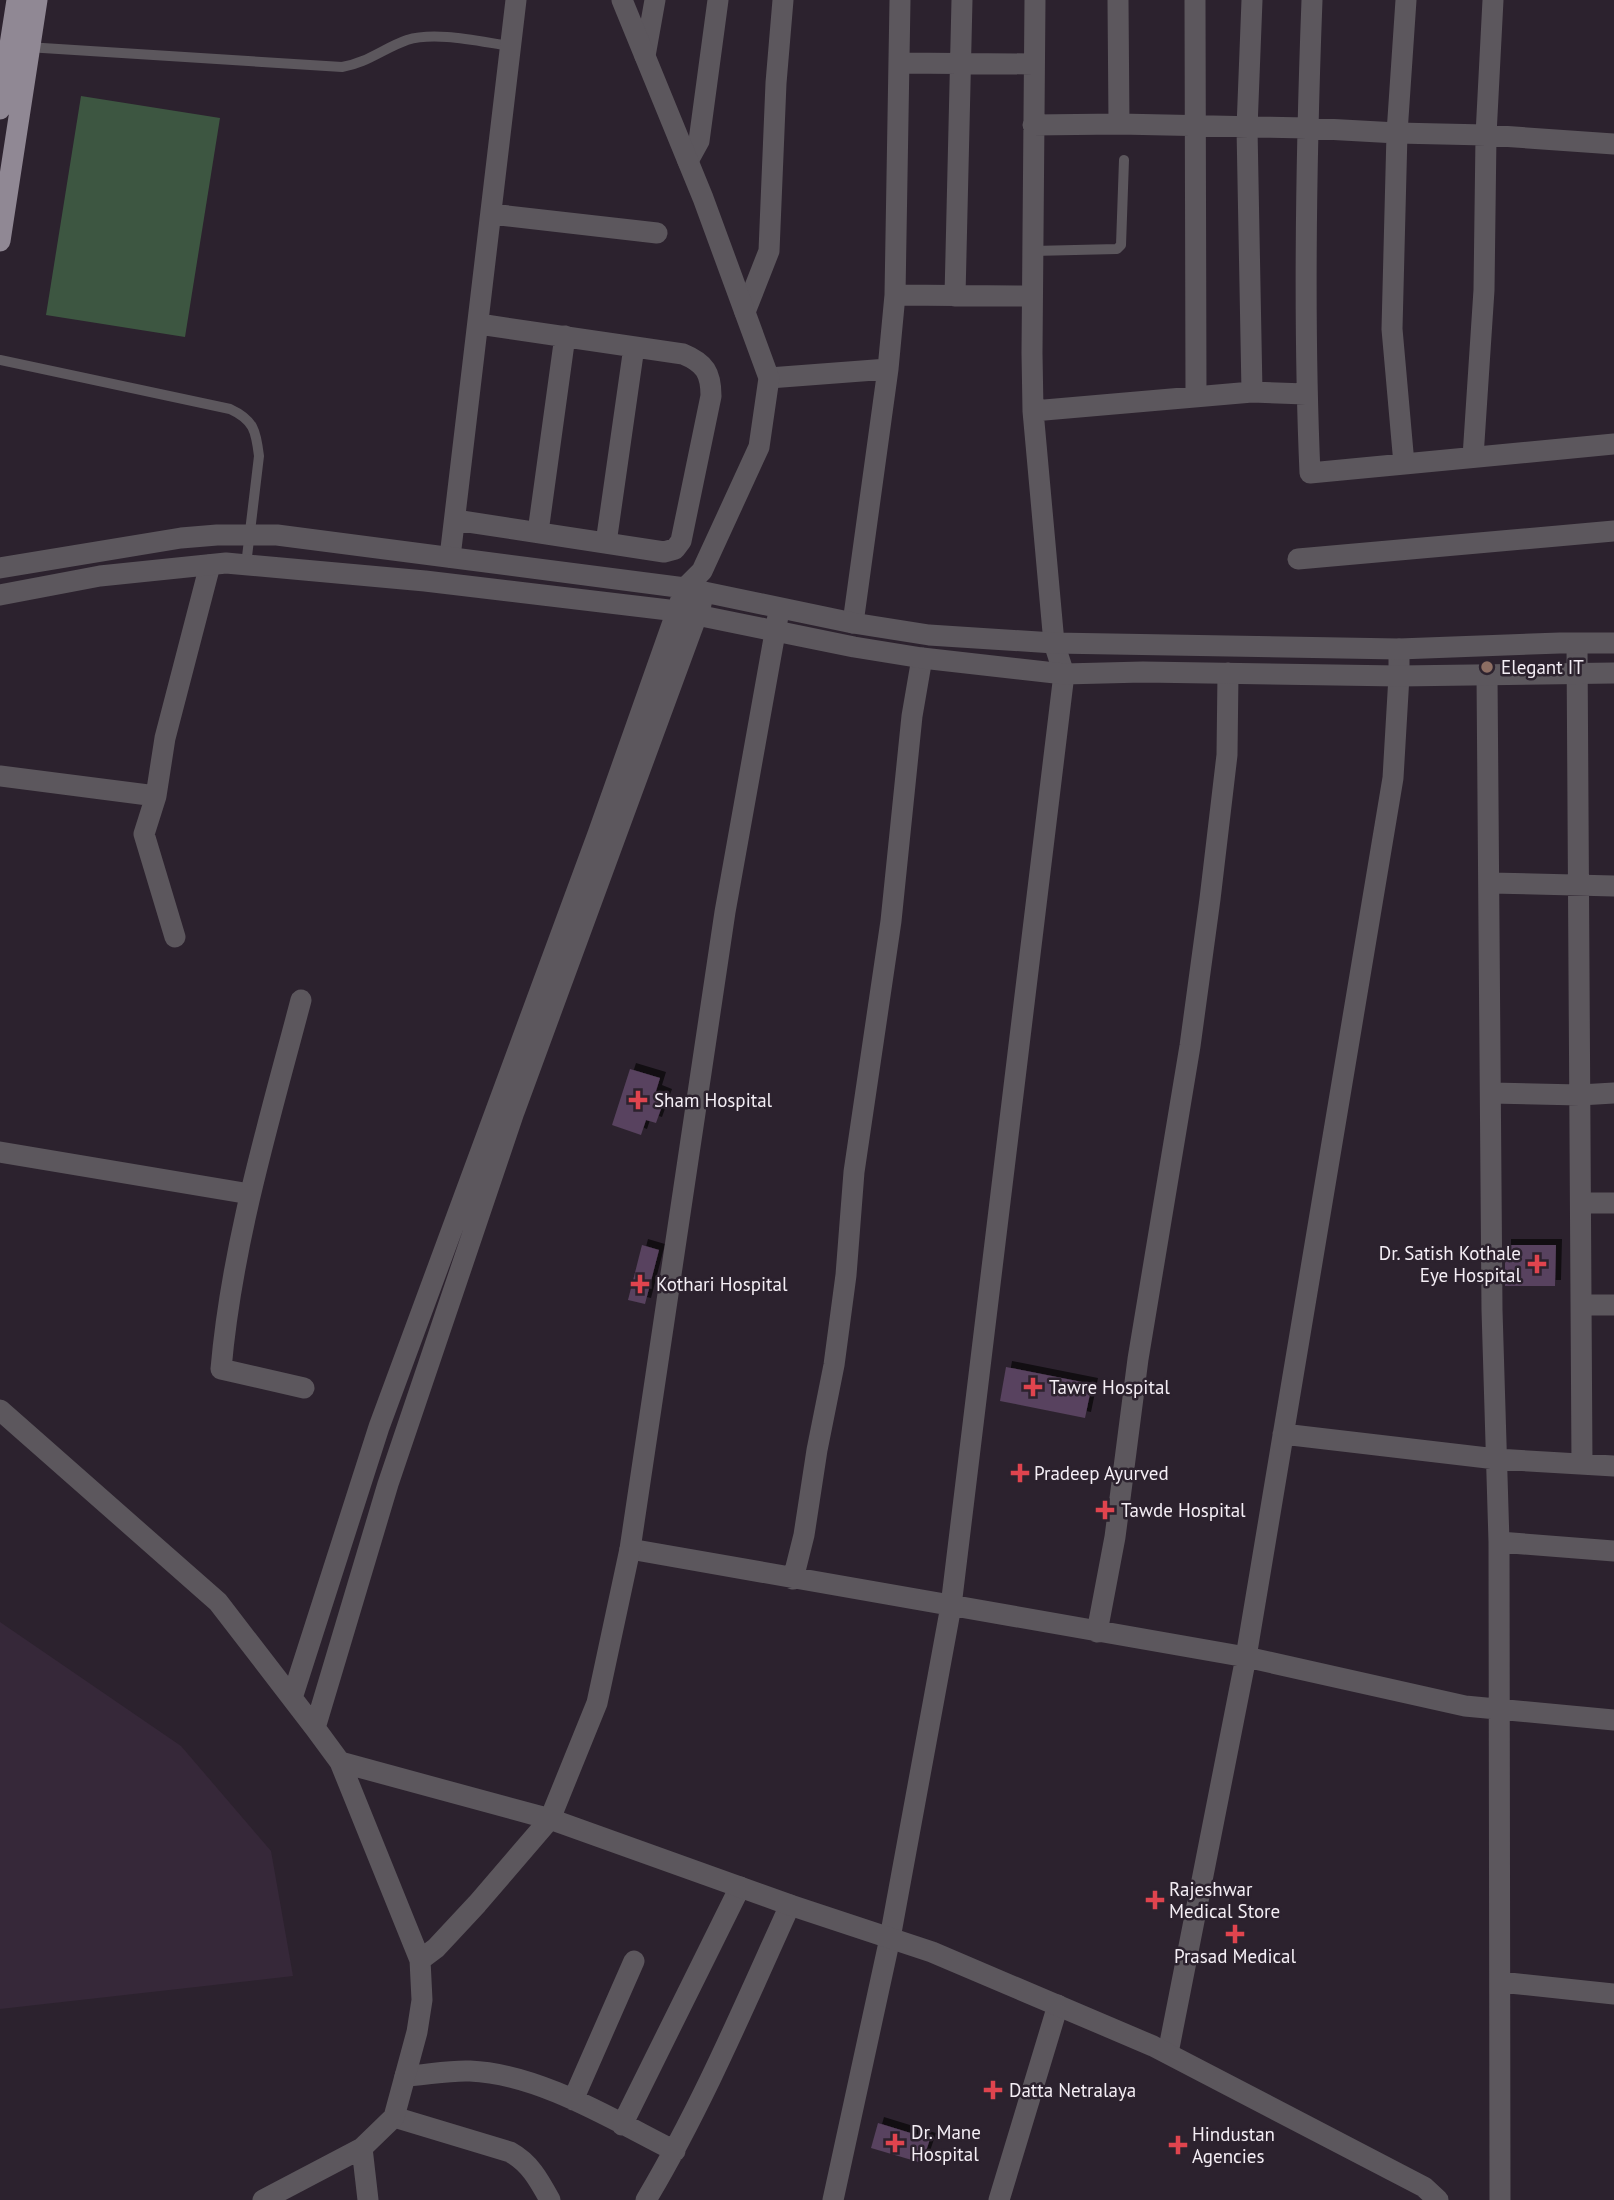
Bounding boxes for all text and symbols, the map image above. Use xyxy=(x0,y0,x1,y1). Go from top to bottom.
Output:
place label: Elegant IT xyxy=(1501,655,1584,679)
marker: Elegant IT xyxy=(1479,659,1495,675)
place label: Sham Hospital xyxy=(654,1088,773,1112)
marker: Sham Hospital xyxy=(628,1090,648,1110)
place label: Dr. Satish Kothale Eye Hospital xyxy=(1379,1241,1521,1287)
marker: Dr. Satish Kothale Eye Hospital xyxy=(1527,1254,1547,1274)
place label: Kothari Hospital xyxy=(656,1272,788,1296)
marker: Kothari Hospital xyxy=(630,1274,650,1294)
place label: Tawre Hospital xyxy=(1049,1375,1170,1399)
marker: Tawre Hospital xyxy=(1023,1377,1043,1397)
place label: Pradeep Ayurved xyxy=(1034,1461,1169,1485)
marker: Pradeep Ayurved xyxy=(1012,1465,1028,1481)
place label: Tawde Hospital xyxy=(1121,1498,1246,1522)
marker: Tawde Hospital xyxy=(1095,1500,1115,1520)
place label: Rajeshwar Medical Store xyxy=(1169,1877,1280,1923)
marker: Rajeshwar Medical Store xyxy=(1147,1892,1163,1908)
marker: Prasad Medical xyxy=(1227,1926,1243,1942)
place label: Prasad Medical xyxy=(1174,1944,1296,1968)
place label: Datta Netralaya xyxy=(1009,2078,1136,2102)
marker: Datta Netralaya xyxy=(983,2080,1003,2100)
place label: Dr. Mane Hospital xyxy=(911,2120,981,2166)
place label: Hindustan Agencies xyxy=(1192,2122,1275,2168)
marker: Dr. Mane Hospital xyxy=(885,2133,905,2153)
marker: Hindustan Agencies xyxy=(1170,2137,1186,2153)

